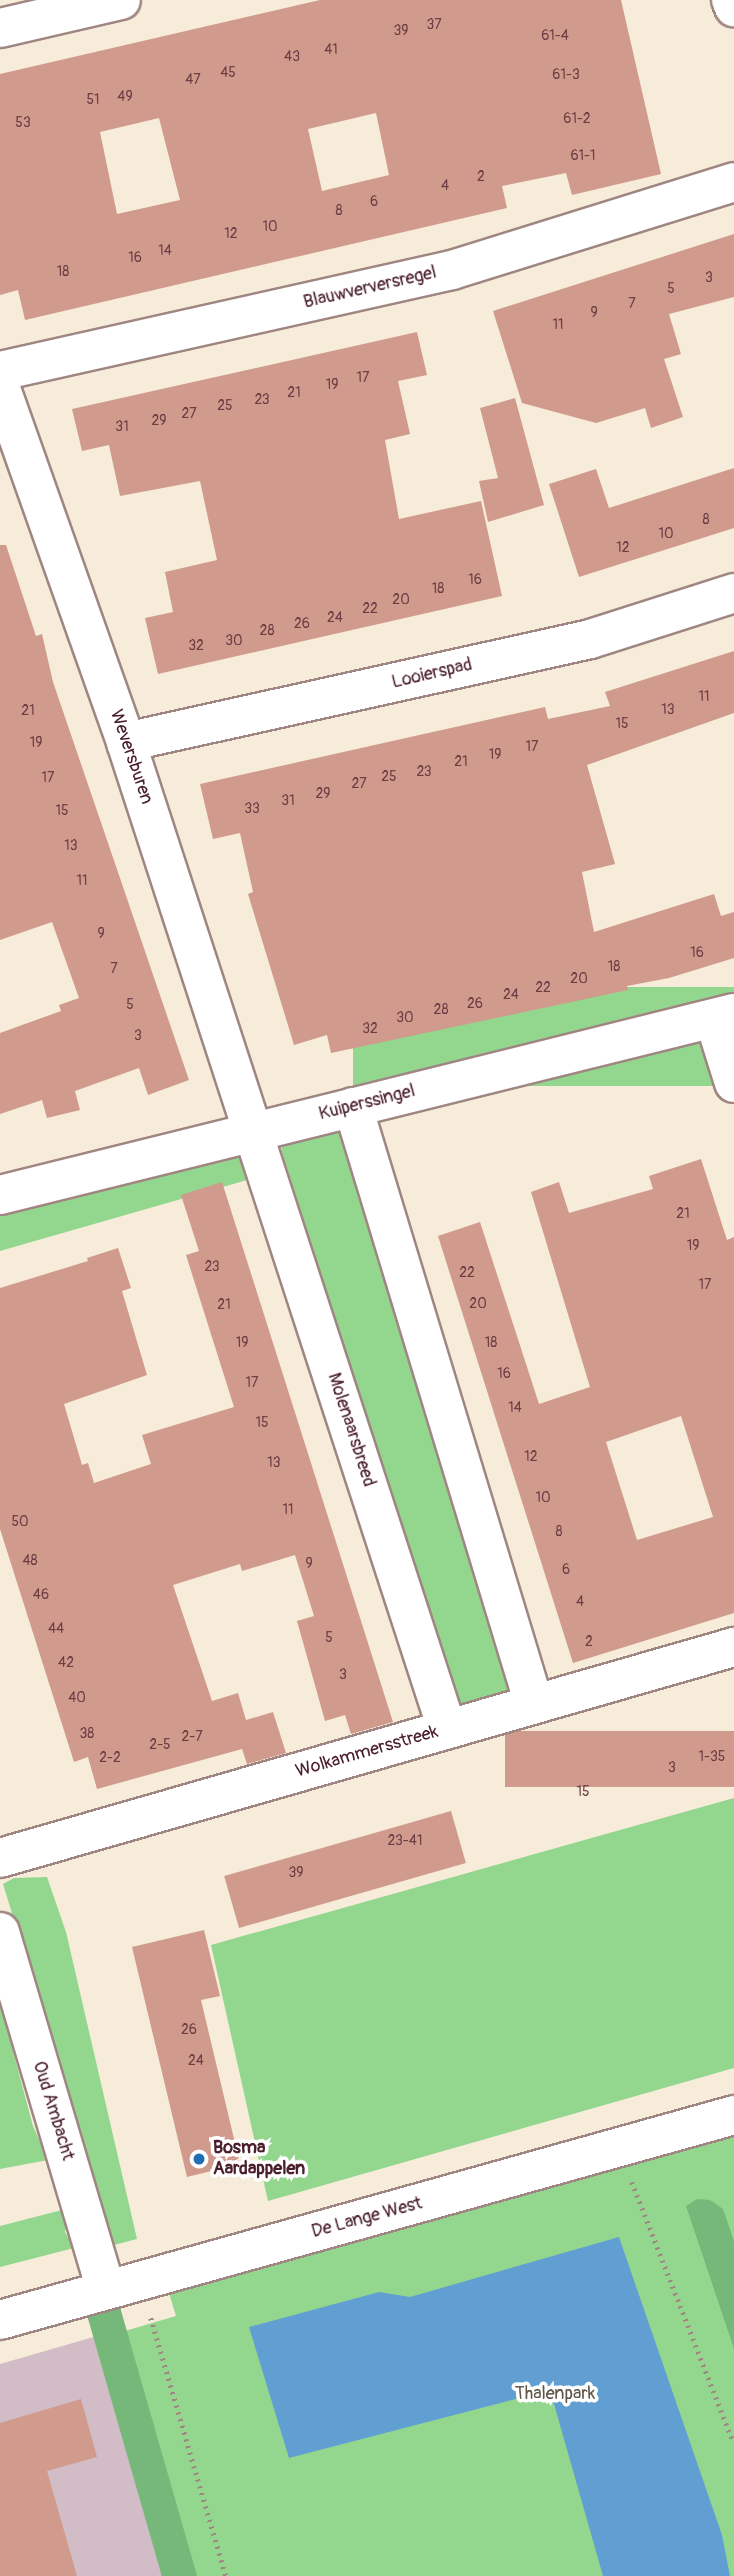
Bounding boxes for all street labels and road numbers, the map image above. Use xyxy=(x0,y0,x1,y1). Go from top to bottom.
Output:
street label: Blauwverversregel xyxy=(301,262,439,314)
street label: Looierspad xyxy=(390,654,474,694)
street label: Weversburen xyxy=(105,707,157,807)
street label: Kuiperssingel xyxy=(317,1081,417,1125)
street label: Molenaarsbreed xyxy=(322,1370,380,1490)
street label: Wolkammersstreek xyxy=(293,1721,441,1783)
street label: Oud Ambacht xyxy=(28,2059,78,2163)
street label: De Lange West xyxy=(309,2193,425,2243)

